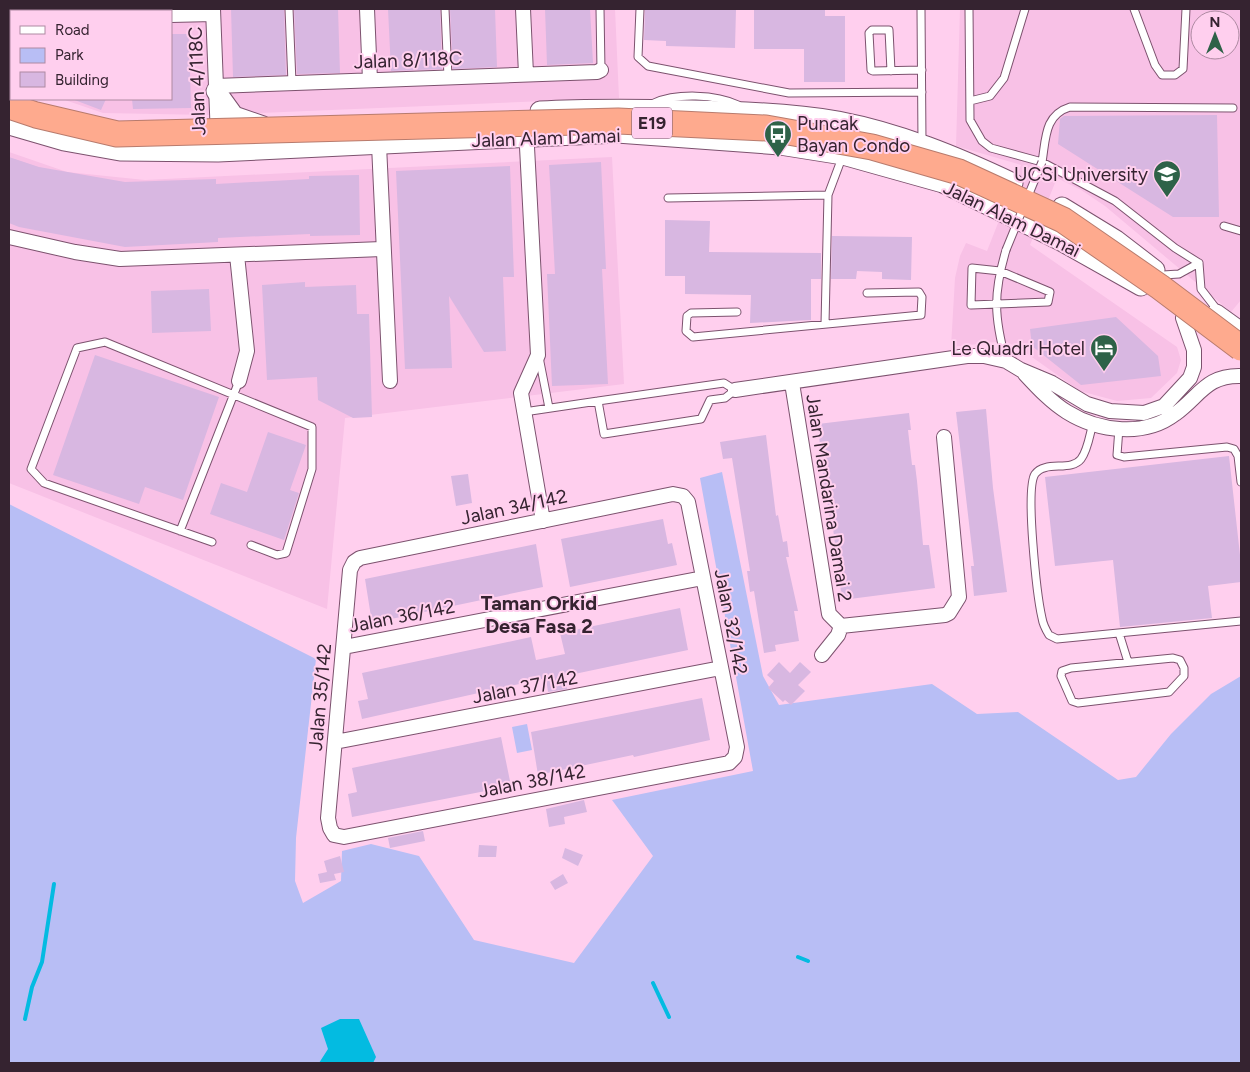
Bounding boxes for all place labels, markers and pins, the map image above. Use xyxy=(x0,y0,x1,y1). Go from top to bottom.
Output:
place label: Puncak Bayan Condo xyxy=(797,112,910,157)
bus stop icon: Puncak Bayan Condo xyxy=(763,119,793,158)
school or university icon: UCSI University xyxy=(1152,159,1182,198)
place label: UCSI University xyxy=(1014,163,1148,186)
hotel icon: Le Quadri Hotel xyxy=(1089,333,1119,372)
place label: Le Quadri Hotel xyxy=(951,337,1085,360)

